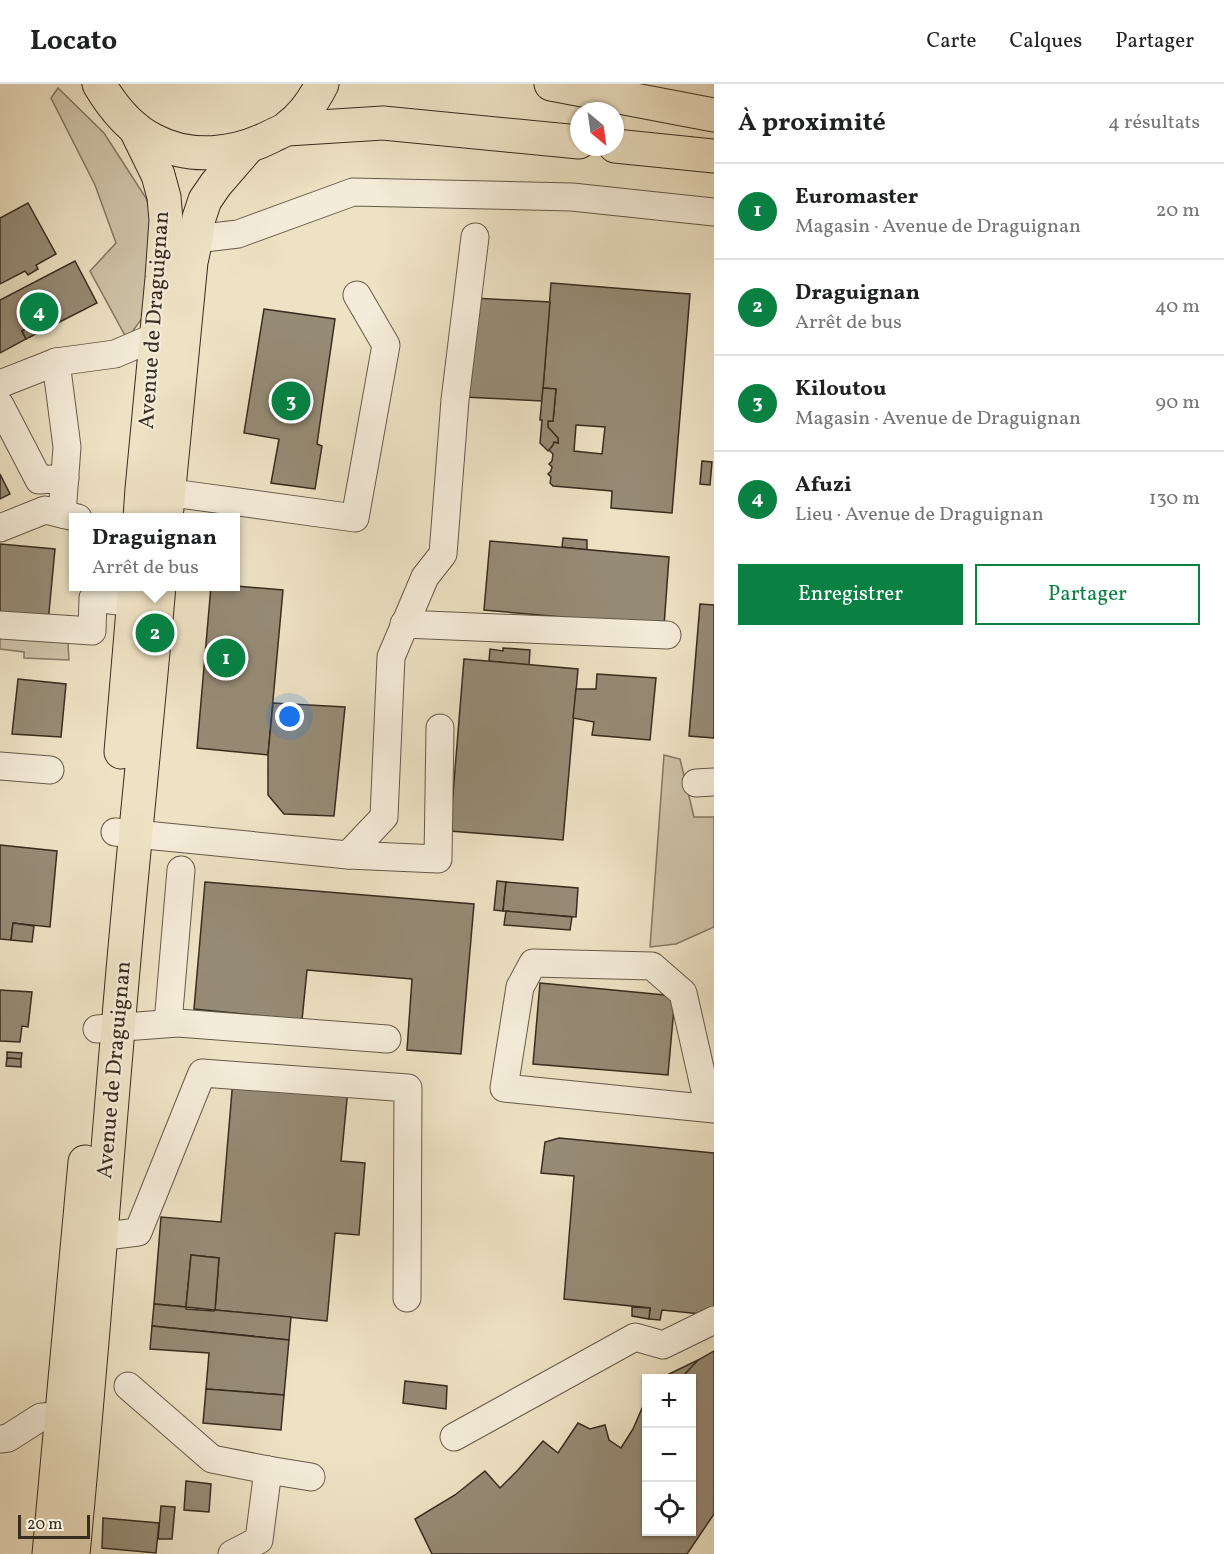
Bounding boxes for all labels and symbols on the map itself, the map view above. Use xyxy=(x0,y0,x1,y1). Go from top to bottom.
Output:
north arrow xyxy=(570,102,624,156)
street label: Avenue de Draguignan xyxy=(132,210,178,430)
pin: 4 xyxy=(20,290,58,334)
pin: 3 xyxy=(272,378,310,424)
pin: 2 xyxy=(136,610,174,656)
pin: 1 xyxy=(206,636,246,680)
your location xyxy=(275,702,304,731)
street label: Avenue de Draguignan xyxy=(90,960,140,1180)
scale bar xyxy=(18,1512,90,1540)

